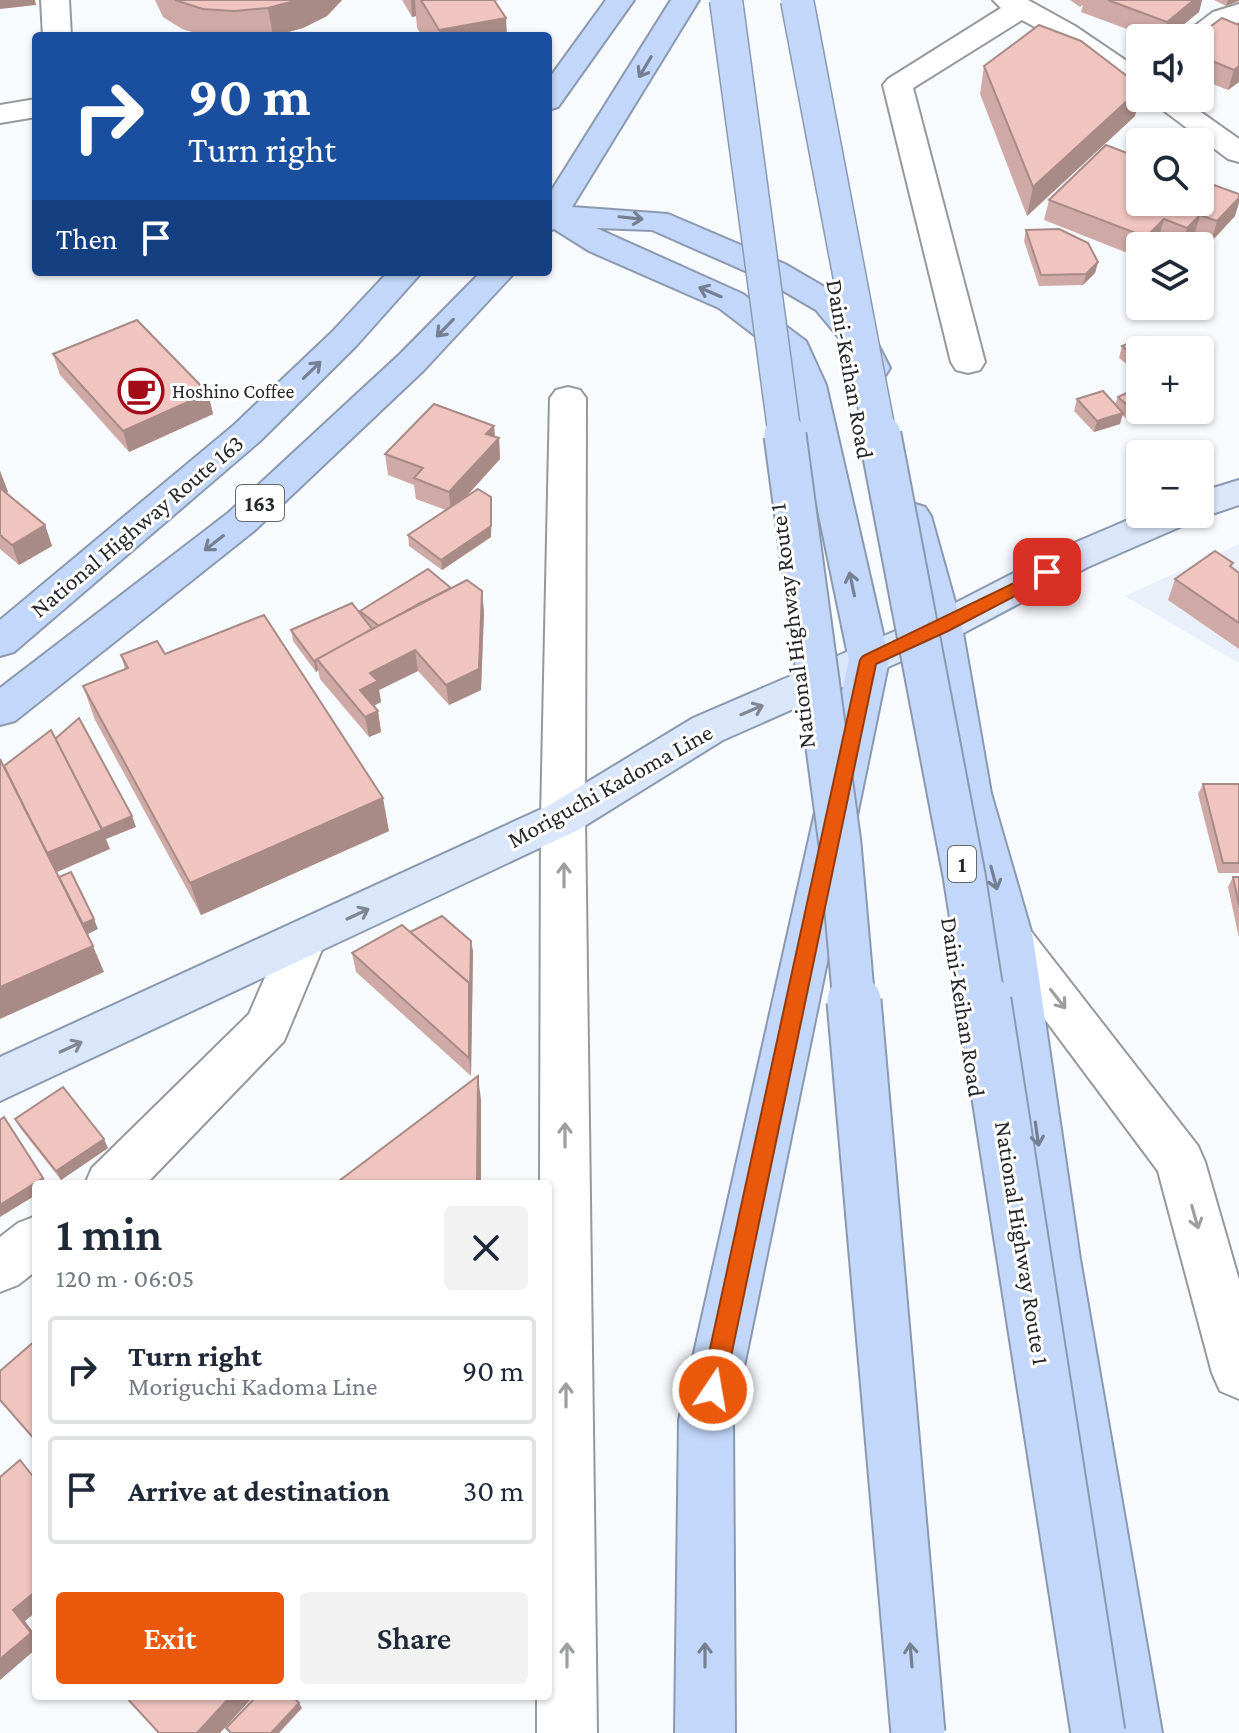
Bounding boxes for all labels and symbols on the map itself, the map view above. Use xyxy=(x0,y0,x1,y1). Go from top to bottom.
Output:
one-way arrow xyxy=(637,55,653,78)
one-way arrow xyxy=(617,211,644,226)
street label: Daini-Keihan Road xyxy=(821,277,880,461)
one-way arrow xyxy=(699,284,723,299)
one-way arrow xyxy=(436,318,455,337)
one-way arrow xyxy=(302,361,321,380)
cafe icon: Hoshino Coffee xyxy=(117,367,165,415)
place label: Hoshino Coffee xyxy=(172,380,294,402)
street label: National Highway Route 163 xyxy=(25,429,249,623)
road number: 163 xyxy=(236,485,284,521)
street label: National Highway Route 1 xyxy=(763,502,820,750)
one-way arrow xyxy=(204,535,225,552)
pin xyxy=(1013,538,1081,606)
one-way arrow xyxy=(844,572,859,597)
one-way arrow xyxy=(740,702,764,717)
street label: Moriguchi Kadoma Line xyxy=(503,718,717,853)
road number: 1 xyxy=(948,846,976,882)
one-way arrow xyxy=(556,862,572,889)
one-way arrow xyxy=(987,864,1002,890)
one-way arrow xyxy=(345,906,369,921)
street label: Daini-Keihan Road xyxy=(936,915,991,1099)
one-way arrow xyxy=(1049,988,1066,1010)
one-way arrow xyxy=(59,1039,83,1054)
street label: National Highway Route 1 xyxy=(990,1119,1055,1367)
one-way arrow xyxy=(1030,1121,1045,1146)
one-way arrow xyxy=(557,1122,573,1149)
one-way arrow xyxy=(1188,1203,1203,1229)
position arrow xyxy=(671,1348,755,1432)
one-way arrow xyxy=(558,1382,574,1409)
one-way arrow xyxy=(559,1642,575,1669)
one-way arrow xyxy=(697,1642,713,1669)
one-way arrow xyxy=(903,1642,918,1669)

